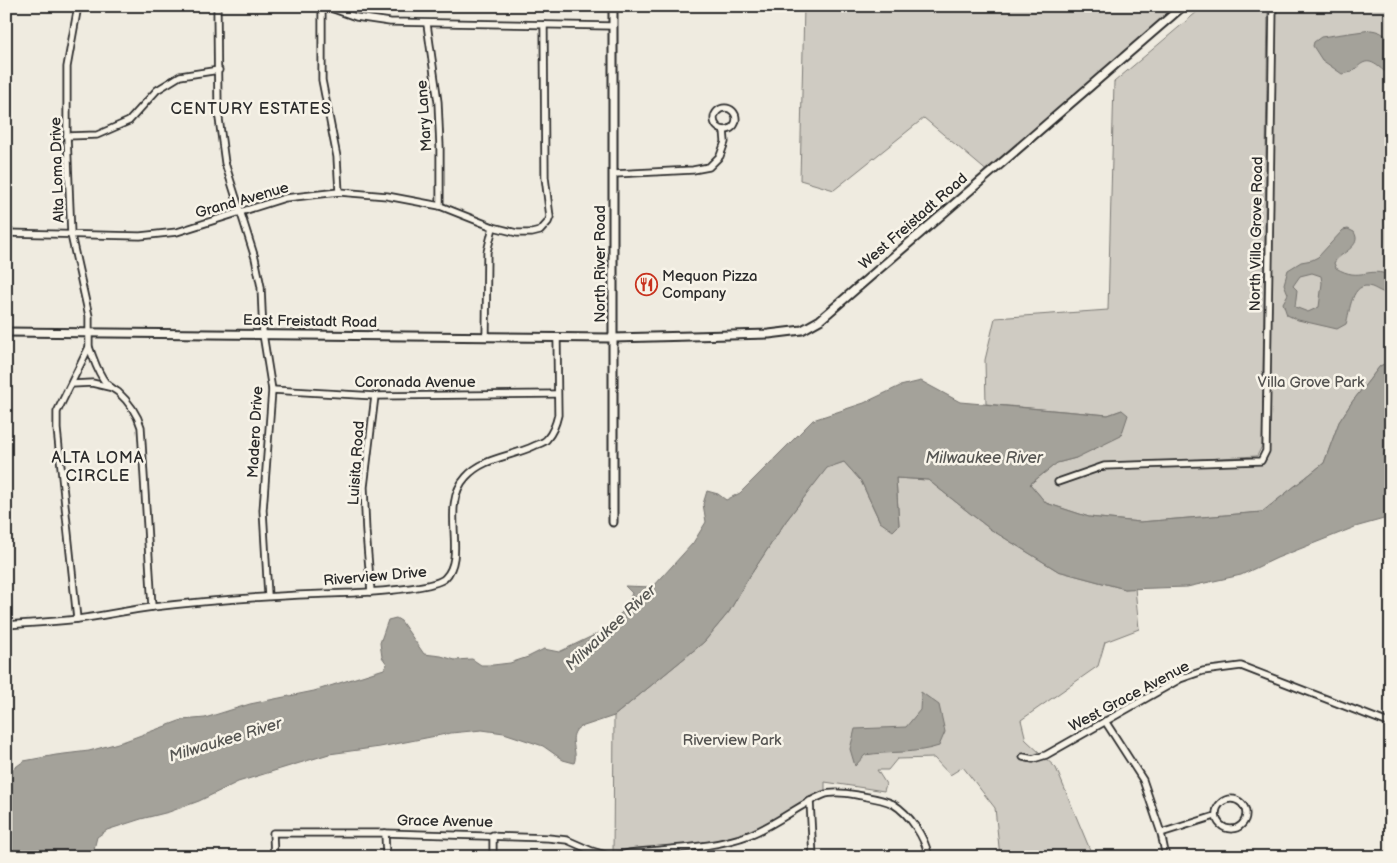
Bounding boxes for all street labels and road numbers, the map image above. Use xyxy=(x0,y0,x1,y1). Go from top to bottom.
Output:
street label: Mary Lane xyxy=(413,80,436,152)
street label: Alta Loma Drive xyxy=(46,117,69,223)
street label: North Villa Grove Road xyxy=(1246,156,1267,312)
street label: West Freistadt Road xyxy=(855,169,972,274)
street label: Grand Avenue xyxy=(193,178,291,223)
street label: North River Road xyxy=(591,205,610,323)
street label: East Freistadt Road xyxy=(243,311,377,332)
street label: Coronada Avenue xyxy=(354,373,476,392)
street label: Madero Drive xyxy=(244,386,267,478)
street label: Luisita Road xyxy=(344,420,369,506)
street label: Riverview Drive xyxy=(322,562,428,590)
street label: West Grace Avenue xyxy=(1066,657,1193,736)
street label: Grace Avenue xyxy=(397,811,493,832)

